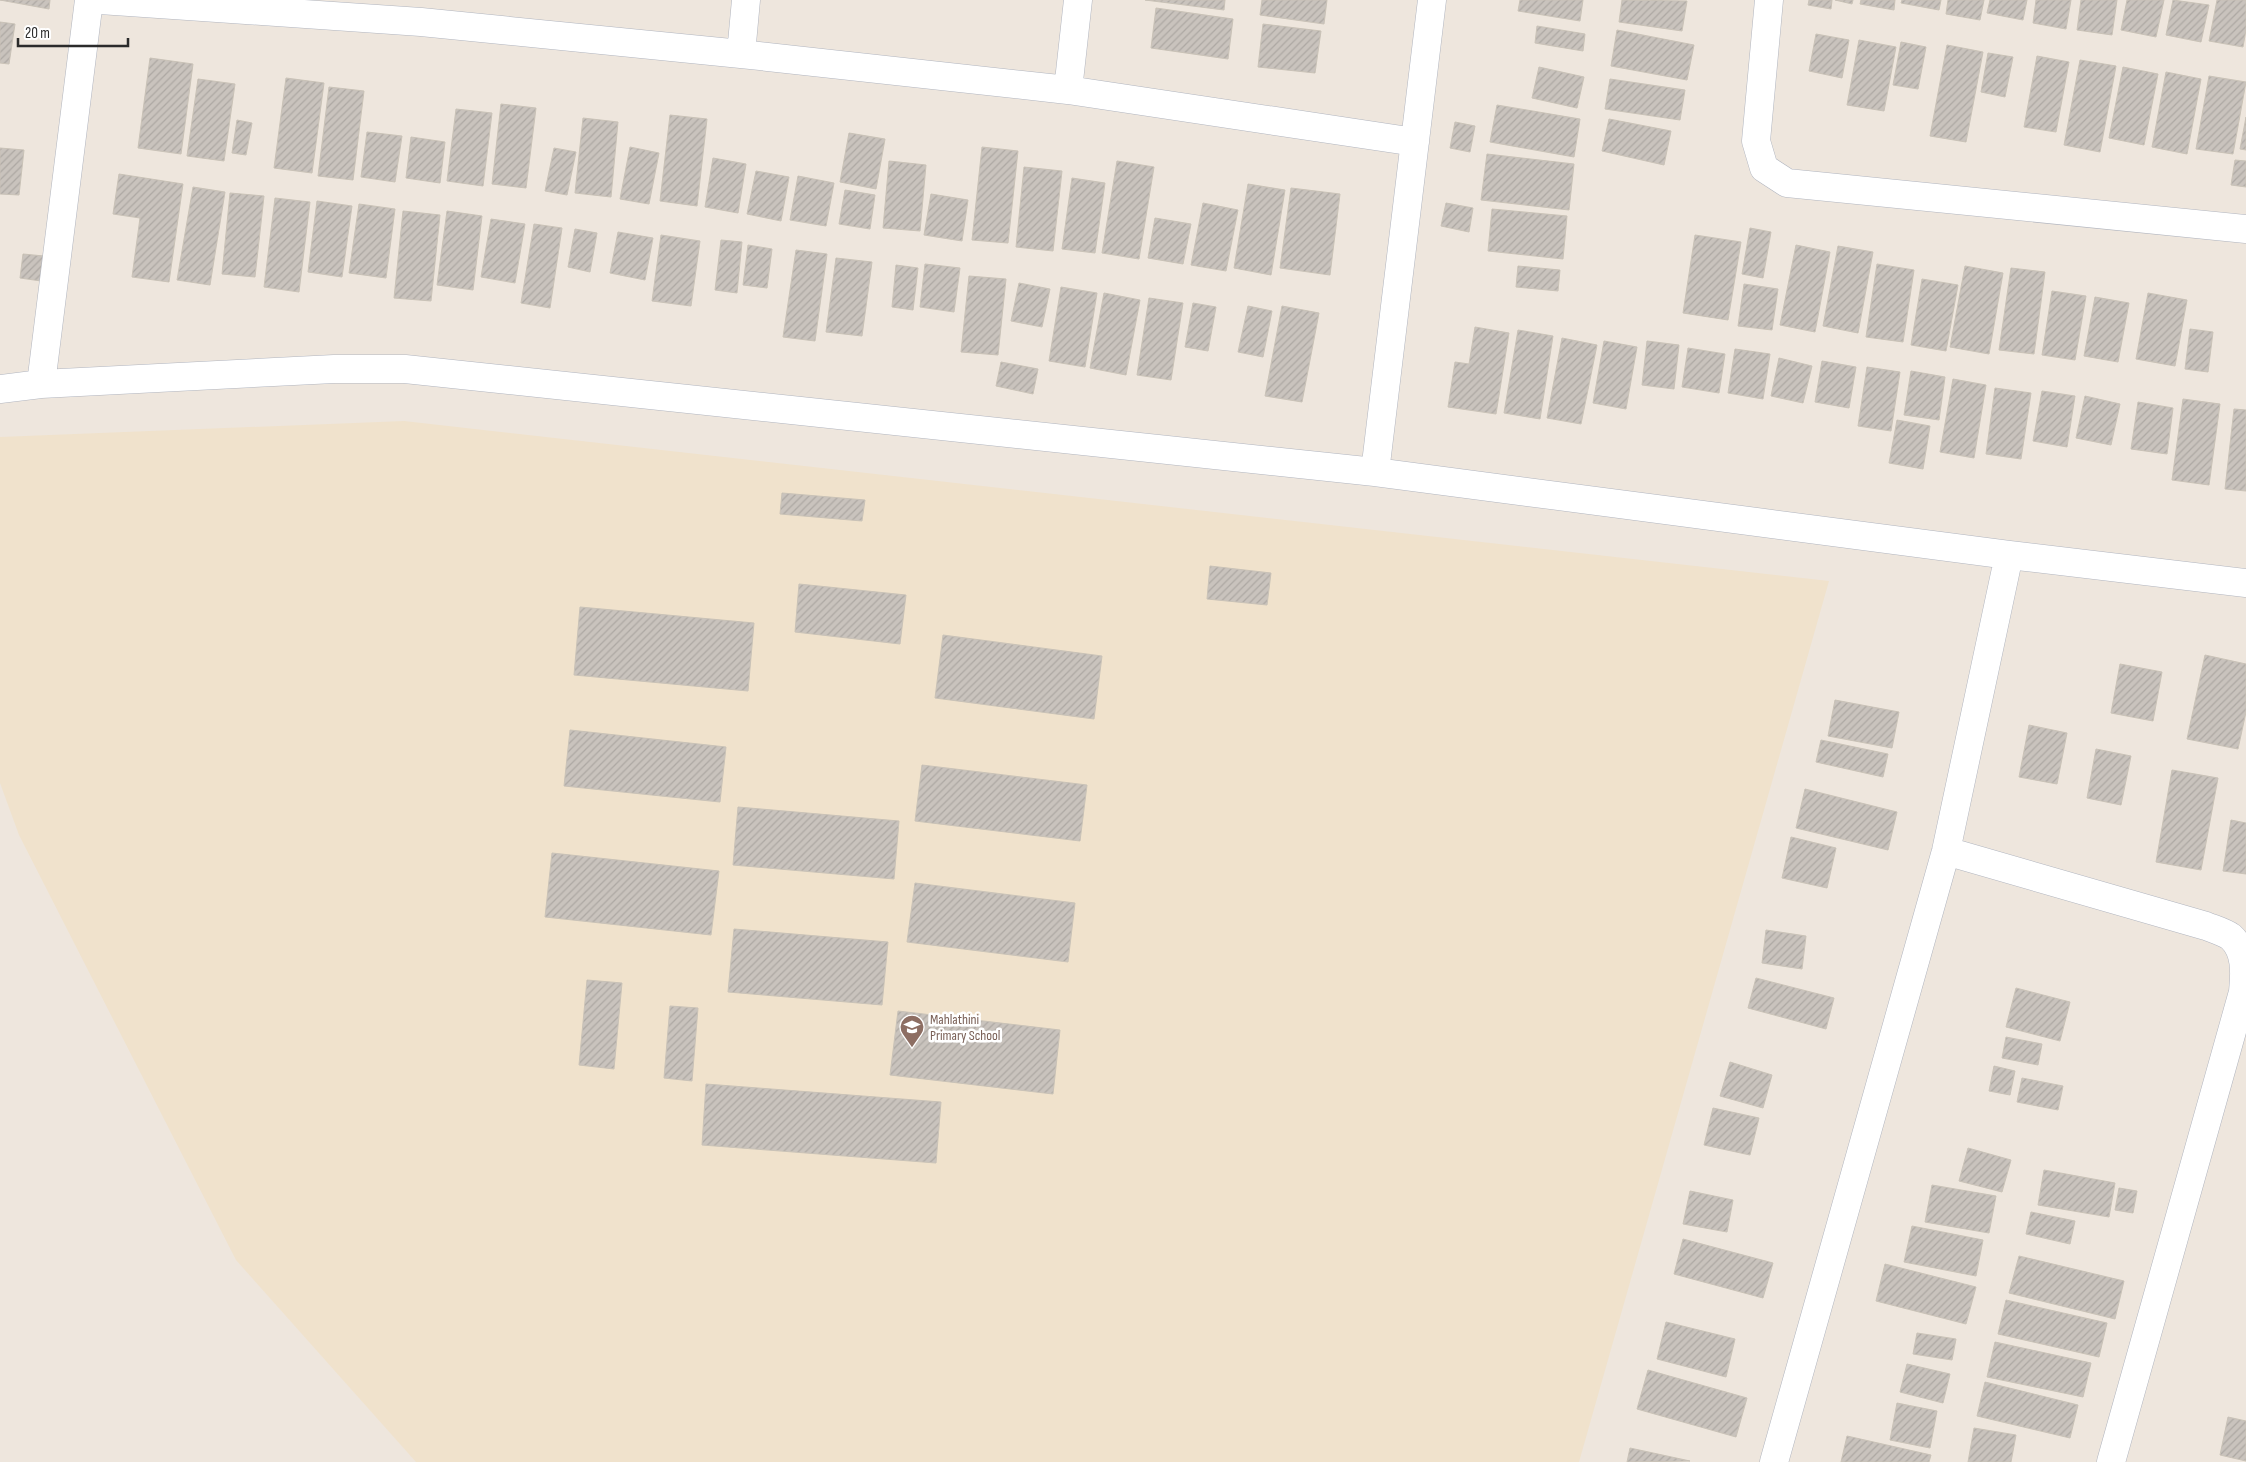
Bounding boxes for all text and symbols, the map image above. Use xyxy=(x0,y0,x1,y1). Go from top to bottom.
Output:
scale bar xyxy=(18,15,128,47)
text: 20 m xyxy=(25,24,50,43)
place label: Mahlathini Primary School xyxy=(930,1011,1000,1044)
school or university icon: Mahlathini Primary School xyxy=(899,1014,925,1048)

